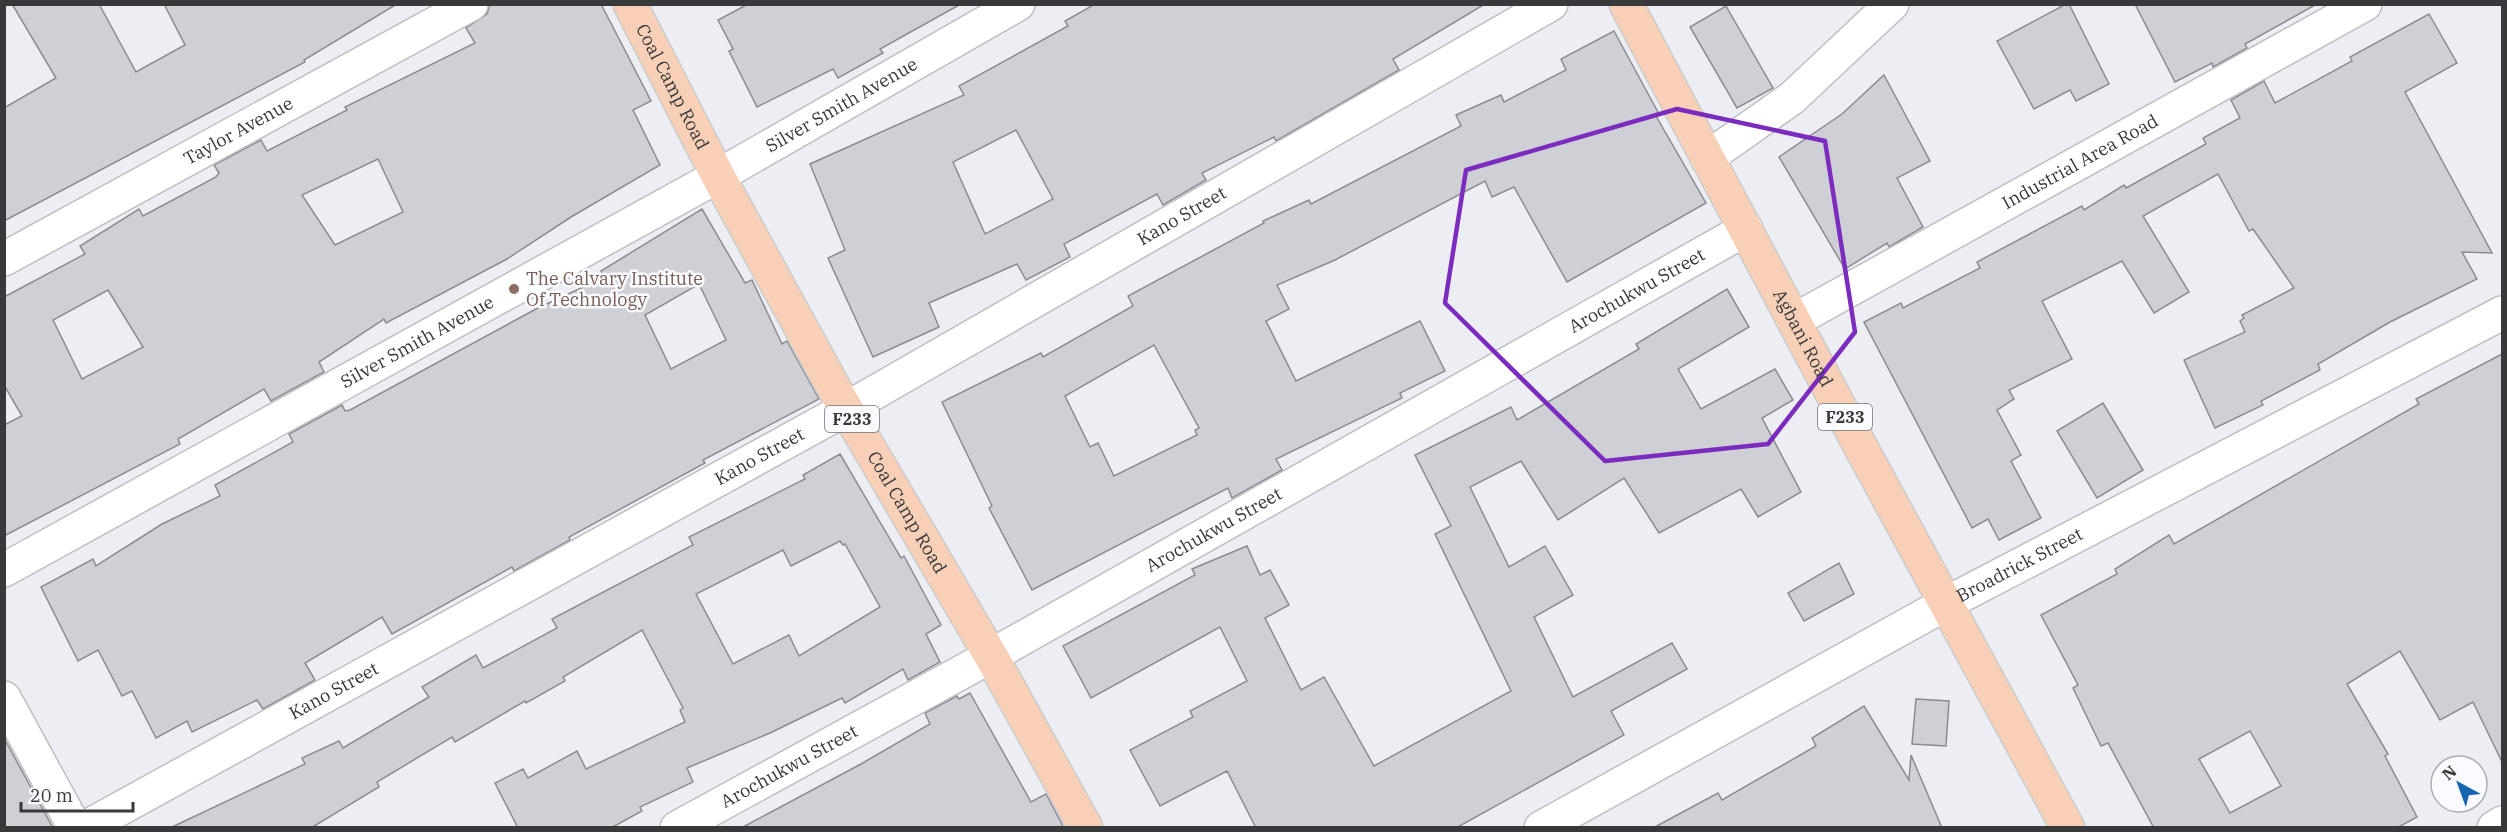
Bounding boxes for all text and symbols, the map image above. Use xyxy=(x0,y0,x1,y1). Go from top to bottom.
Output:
street label: Coal Camp Road xyxy=(631,20,714,153)
street label: Silver Smith Avenue xyxy=(761,52,921,157)
street label: Taylor Avenue xyxy=(179,91,297,170)
street label: Industrial Area Road xyxy=(1998,109,2162,214)
street label: Kano Street xyxy=(1133,181,1230,250)
street label: Arochukwu Street xyxy=(1564,243,1709,338)
place label: The Calvary Institute Of Technology xyxy=(526,267,703,311)
marker: The Calvary Institute Of Technology xyxy=(507,282,521,296)
street label: Agbani Road xyxy=(1768,285,1839,391)
street label: Silver Smith Avenue xyxy=(336,290,498,393)
road number: F233 xyxy=(1818,404,1872,430)
road number: F233 xyxy=(825,406,879,432)
street label: Kano Street xyxy=(710,422,808,490)
street label: Coal Camp Road xyxy=(862,447,952,578)
street label: Arochukwu Street xyxy=(1141,482,1286,577)
street label: Broadrick Street xyxy=(1952,522,2086,607)
street label: Kano Street xyxy=(285,657,382,724)
street label: Arochukwu Street xyxy=(716,719,862,813)
north arrow xyxy=(2429,754,2489,814)
text: N xyxy=(2438,761,2460,784)
scale bar xyxy=(21,775,134,813)
text: 20 m xyxy=(30,784,73,807)

